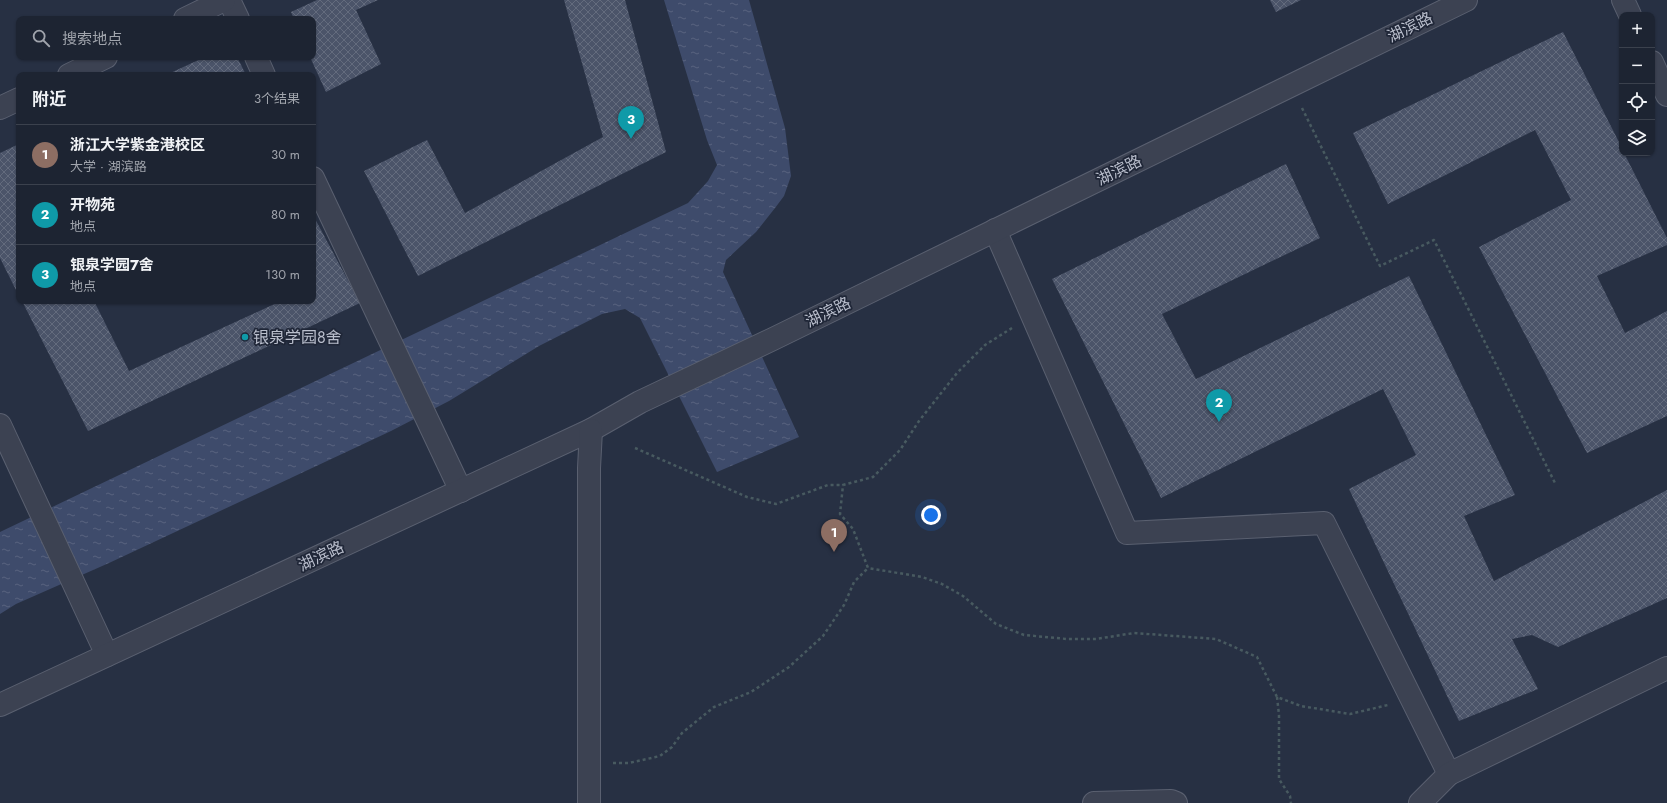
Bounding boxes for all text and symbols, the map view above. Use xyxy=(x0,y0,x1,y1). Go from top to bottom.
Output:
street label: 湖滨路 xyxy=(1383,6,1437,48)
map controls xyxy=(1619,12,1655,156)
button: + xyxy=(1619,12,1655,48)
search box xyxy=(16,16,316,60)
icon: search xyxy=(30,27,52,49)
text: 搜索地点 xyxy=(62,28,122,50)
button: − xyxy=(1619,48,1655,84)
button: locate xyxy=(1619,84,1655,120)
text: 附近 xyxy=(32,87,66,111)
text: 3个结果 xyxy=(254,89,300,108)
pin: 3 xyxy=(618,106,644,139)
button: layers xyxy=(1619,120,1655,156)
text: 浙江大学紫金港校区 xyxy=(70,134,205,156)
text: 1 xyxy=(42,145,48,164)
text: 30 m xyxy=(271,145,300,164)
street label: 湖滨路 xyxy=(1092,149,1146,191)
text: 大学 · 湖滨路 xyxy=(70,157,147,176)
text: 开物苑 xyxy=(70,194,115,216)
text: 2 xyxy=(41,205,49,224)
text: 80 m xyxy=(271,205,300,224)
text: 地点 xyxy=(70,217,96,236)
text: 银泉学园7舍 xyxy=(70,254,154,276)
text: 3 xyxy=(41,265,49,284)
text: 130 m xyxy=(265,265,300,284)
text: 地点 xyxy=(70,277,96,296)
street label: 湖滨路 xyxy=(801,291,855,333)
place label: 银泉学园8舍 xyxy=(253,326,342,349)
marker: 银泉学园8舍 xyxy=(240,332,250,342)
pin: 2 xyxy=(1206,389,1232,422)
your location xyxy=(921,505,941,525)
pin: 1 xyxy=(821,519,847,552)
street label: 湖滨路 xyxy=(294,535,348,577)

